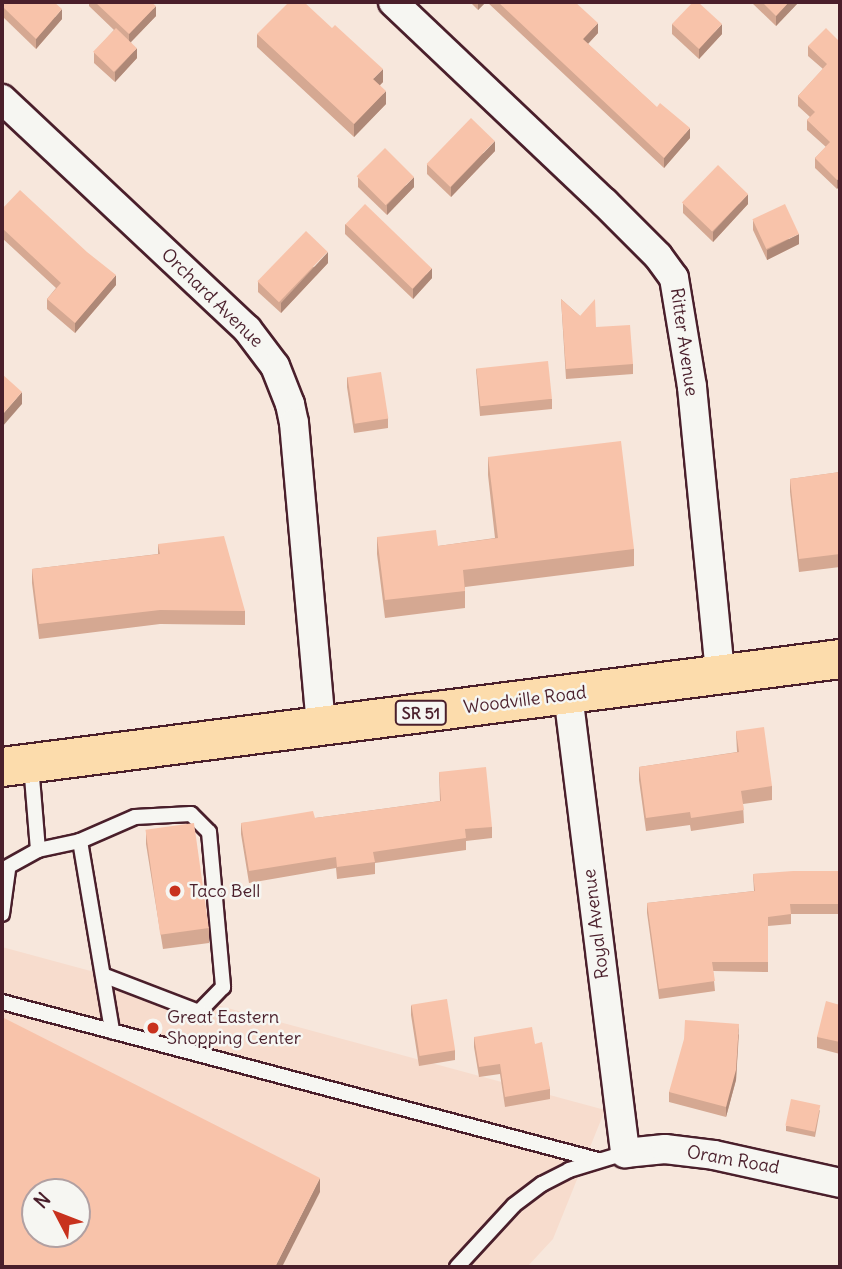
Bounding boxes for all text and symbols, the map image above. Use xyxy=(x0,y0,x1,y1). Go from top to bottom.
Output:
street label: Orchard Avenue xyxy=(157,244,267,352)
street label: Ritter Avenue xyxy=(666,286,702,398)
street label: Woodville Road xyxy=(462,682,588,718)
road number: SR 51 xyxy=(395,700,447,726)
street label: Royal Avenue xyxy=(579,868,613,980)
place label: Taco Bell xyxy=(189,880,260,902)
marker: Taco Bell xyxy=(167,883,183,899)
place label: Great Eastern Shopping Center xyxy=(167,1007,301,1050)
marker: Great Eastern Shopping Center xyxy=(145,1020,161,1036)
street label: Oram Road xyxy=(685,1141,781,1179)
north arrow xyxy=(21,1178,91,1248)
text: N xyxy=(29,1187,55,1213)

